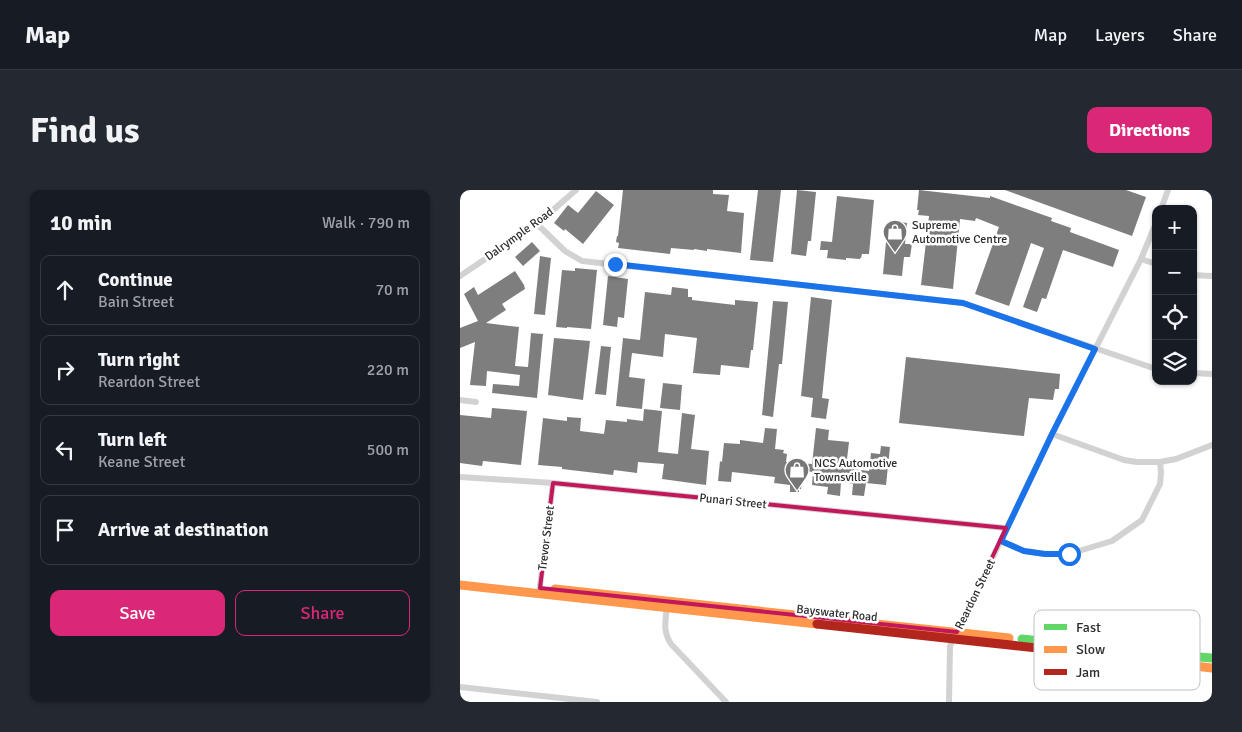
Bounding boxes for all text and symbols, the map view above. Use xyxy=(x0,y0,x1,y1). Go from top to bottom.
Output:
text: Map xyxy=(25,20,70,50)
text: Map xyxy=(1034,24,1067,46)
text: Layers xyxy=(1095,24,1145,46)
text: Share xyxy=(1173,24,1217,46)
button: Directions xyxy=(1087,107,1212,153)
text: Find us xyxy=(30,109,140,152)
street label: Dalrymple Road xyxy=(482,204,557,264)
map controls xyxy=(1152,205,1197,385)
button: + xyxy=(1152,205,1197,250)
text: 10 min xyxy=(50,210,112,236)
text: Walk · 790 m xyxy=(322,213,410,233)
place label: Supreme Automotive Centre xyxy=(912,218,1007,247)
shop icon: Supreme Automotive Centre xyxy=(882,219,908,253)
button: − xyxy=(1152,250,1197,295)
route end xyxy=(604,253,627,276)
text: Continue xyxy=(98,268,173,292)
icon: ahead xyxy=(51,276,79,304)
text: 70 m xyxy=(375,280,409,300)
text: Bain Street xyxy=(98,292,174,312)
button: locate xyxy=(1152,295,1197,340)
button: layers xyxy=(1152,340,1197,385)
text: Turn right xyxy=(98,348,180,372)
icon: right xyxy=(51,356,79,384)
text: 220 m xyxy=(367,360,409,380)
text: Reardon Street xyxy=(98,372,200,392)
text: Turn left xyxy=(98,428,167,452)
icon: left xyxy=(51,436,79,464)
text: 500 m xyxy=(367,440,409,460)
text: Keane Street xyxy=(98,452,185,472)
place label: NCS Automotive Townsville xyxy=(814,456,897,485)
shop icon: NCS Automotive Townsville xyxy=(784,457,810,491)
street label: Punari Street xyxy=(699,491,767,512)
street label: Trevor Street xyxy=(535,505,558,571)
icon: arrive xyxy=(51,516,79,544)
text: Arrive at destination xyxy=(98,518,269,542)
route start xyxy=(1058,543,1081,566)
street label: Reardon Street xyxy=(952,557,999,632)
button: Save xyxy=(50,590,225,636)
button: Share xyxy=(235,590,410,636)
street label: Bayswater Road xyxy=(796,602,878,625)
legend xyxy=(1034,610,1200,690)
text: Fast xyxy=(1076,619,1101,636)
text: Slow xyxy=(1076,641,1105,658)
text: Jam xyxy=(1076,664,1100,681)

